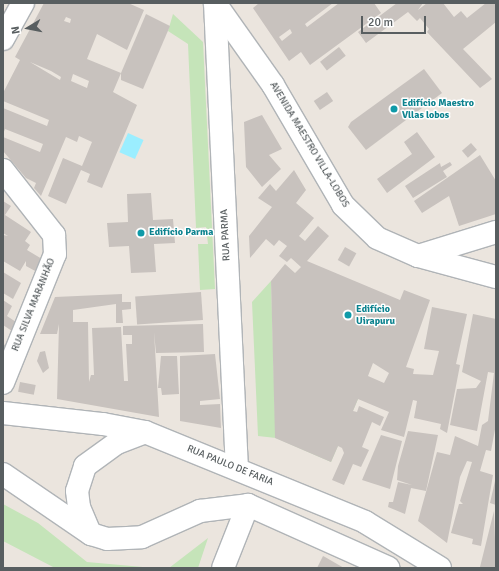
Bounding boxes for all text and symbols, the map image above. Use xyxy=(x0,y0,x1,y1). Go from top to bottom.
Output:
north arrow xyxy=(8,8,48,48)
scale bar xyxy=(363,8,428,34)
text: 20 m xyxy=(368,15,393,30)
text: N xyxy=(9,25,23,35)
street label: AVENIDA MAESTRO VILLA-LOBOS xyxy=(267,80,351,210)
place label: Edifício Maestro Vllas lobos xyxy=(402,97,474,120)
marker: Edifício Maestro Vllas lobos xyxy=(389,104,399,114)
street label: RUA PARMA xyxy=(219,209,233,261)
place label: Edifício Parma xyxy=(149,227,213,239)
marker: Edifício Parma xyxy=(136,228,146,238)
street label: RUA SILVA MARANHÃO xyxy=(10,257,58,353)
place label: Edifício Uirapuru xyxy=(356,303,395,326)
marker: Edifício Uirapuru xyxy=(343,310,353,320)
street label: RUA PAULO DE FARIA xyxy=(185,443,275,489)

